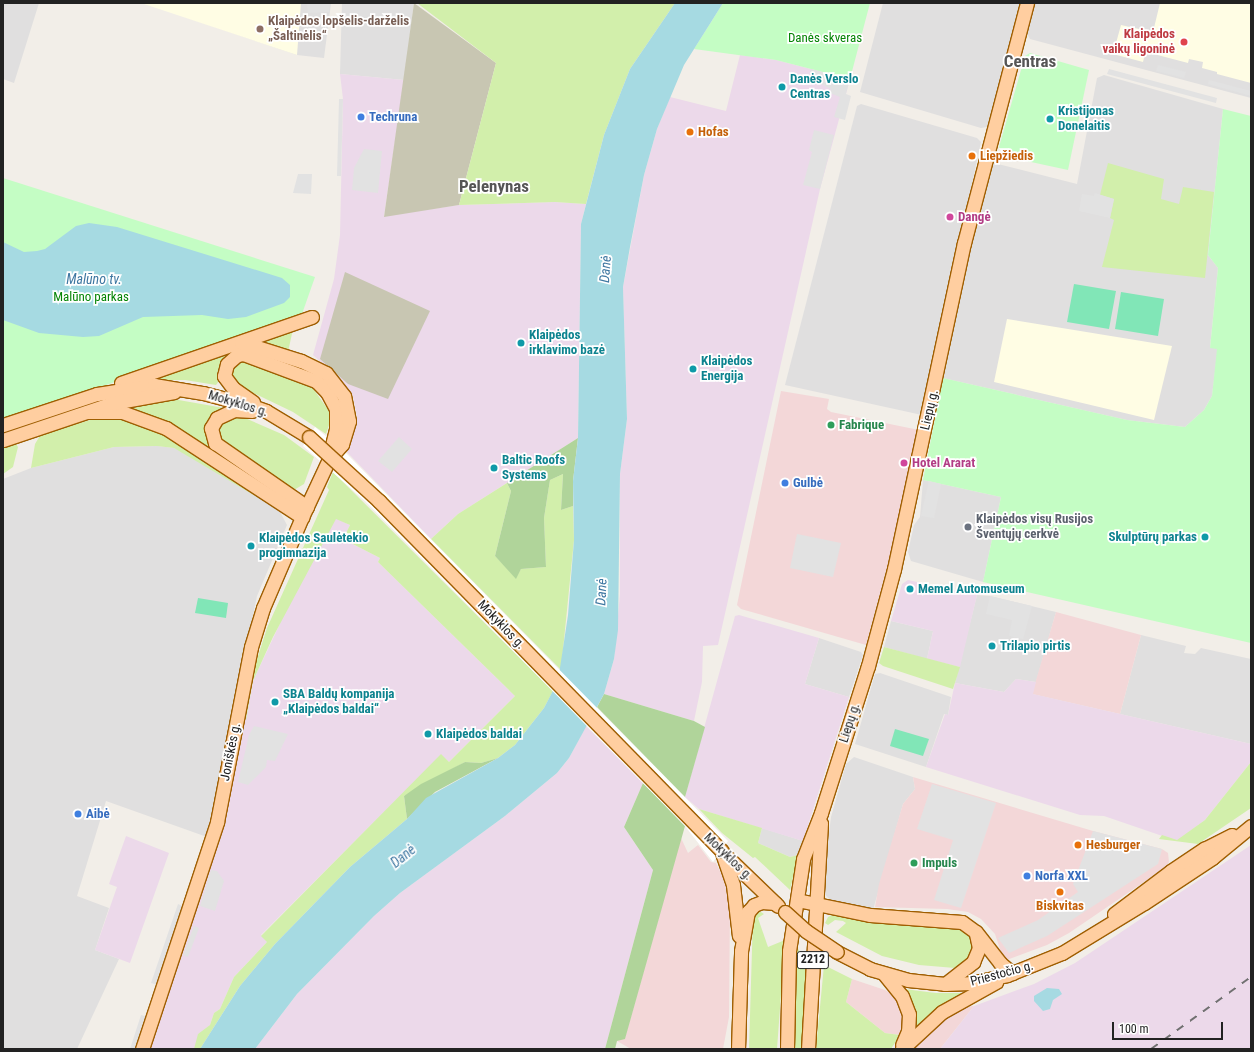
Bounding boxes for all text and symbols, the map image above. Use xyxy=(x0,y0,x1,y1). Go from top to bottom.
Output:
place label: Klaipėdos lopšelis-darželis „Šaltinėlis“ xyxy=(268,14,409,45)
marker: Klaipėdos lopšelis-darželis „Šaltinėlis“ xyxy=(255,24,265,34)
place label: Klaipėdos vaikų ligoninė xyxy=(1102,27,1175,58)
park label: Danės skveras xyxy=(788,30,862,46)
marker: Klaipėdos vaikų ligoninė xyxy=(1178,36,1190,48)
district label: Centras xyxy=(1004,52,1056,72)
place label: Danės Verslo Centras xyxy=(790,72,858,103)
marker: Danės Verslo Centras xyxy=(777,82,787,92)
place label: Kristijonas Donelaitis xyxy=(1058,104,1114,135)
place label: Techruna xyxy=(369,109,417,125)
marker: Techruna xyxy=(356,112,366,122)
marker: Kristijonas Donelaitis xyxy=(1045,114,1055,124)
place label: Hofas xyxy=(698,124,729,140)
marker: Hofas xyxy=(685,127,695,137)
place label: Liepžiedis xyxy=(980,148,1033,164)
marker: Liepžiedis xyxy=(967,151,977,161)
district label: Pelenynas xyxy=(459,177,529,197)
place label: Dangė xyxy=(958,209,991,225)
marker: Dangė xyxy=(945,212,955,222)
water label: Danė xyxy=(596,255,614,283)
water label: Malūno tv. xyxy=(66,271,122,287)
park label: Malūno parkas xyxy=(53,289,129,305)
place label: Klaipėdos irklavimo bazė xyxy=(529,328,605,359)
marker: Klaipėdos irklavimo bazė xyxy=(516,338,526,348)
place label: Klaipėdos Energija xyxy=(701,354,752,385)
marker: Klaipėdos Energija xyxy=(688,364,698,374)
street label: Mokyklos g. xyxy=(206,388,270,420)
street label: Liepų g. xyxy=(918,388,942,432)
place label: Fabrique xyxy=(839,417,884,433)
marker: Fabrique xyxy=(826,420,836,430)
place label: Baltic Roofs Systems xyxy=(502,453,565,484)
place label: Hotel Ararat xyxy=(912,455,975,471)
marker: Hotel Ararat xyxy=(899,458,909,468)
marker: Baltic Roofs Systems xyxy=(489,463,499,473)
place label: Gulbė xyxy=(793,475,823,491)
marker: Gulbė xyxy=(780,478,790,488)
place label: Klaipėdos visų Rusijos Šventųjų cerkvė xyxy=(976,512,1093,543)
marker: Klaipėdos visų Rusijos Šventųjų cerkvė xyxy=(963,522,973,532)
place label: Skulptūrų parkas xyxy=(1108,529,1197,545)
place label: Klaipėdos Saulėtekio progimnazija xyxy=(259,531,369,562)
marker: Skulptūrų parkas xyxy=(1200,532,1210,542)
marker: Klaipėdos Saulėtekio progimnazija xyxy=(246,541,256,551)
water label: Danė xyxy=(592,578,610,606)
place label: Memel Automuseum xyxy=(918,581,1025,597)
marker: Memel Automuseum xyxy=(905,584,915,594)
street label: Mokyklos g. xyxy=(474,597,528,653)
place label: Trilapio pirtis xyxy=(1000,638,1070,654)
marker: Trilapio pirtis xyxy=(987,641,997,651)
place label: SBA Baldų kompanija „Klaipėdos baldai“ xyxy=(283,687,394,718)
marker: SBA Baldų kompanija „Klaipėdos baldai“ xyxy=(270,697,280,707)
street label: Liepų g. xyxy=(836,701,864,745)
street label: Joniškės g. xyxy=(218,722,244,782)
place label: Klaipėdos baldai xyxy=(436,726,522,742)
marker: Klaipėdos baldai xyxy=(423,729,433,739)
place label: Aibė xyxy=(86,806,110,822)
marker: Aibė xyxy=(73,809,83,819)
street label: Mokyklos g. xyxy=(700,830,756,884)
place label: Hesburger xyxy=(1086,837,1140,853)
marker: Hesburger xyxy=(1073,840,1083,850)
water label: Danė xyxy=(387,841,419,871)
place label: Impuls xyxy=(922,855,957,871)
marker: Impuls xyxy=(909,858,919,868)
place label: Norfa XXL xyxy=(1035,868,1088,884)
marker: Norfa XXL xyxy=(1022,871,1032,881)
marker: Biskvitas xyxy=(1055,887,1065,897)
place label: Biskvitas xyxy=(1036,898,1084,914)
road number: 2212 xyxy=(796,950,830,970)
street label: Priestočio g. xyxy=(969,958,1035,990)
scale bar xyxy=(1114,1014,1225,1040)
text: 100 m xyxy=(1119,1022,1149,1036)

